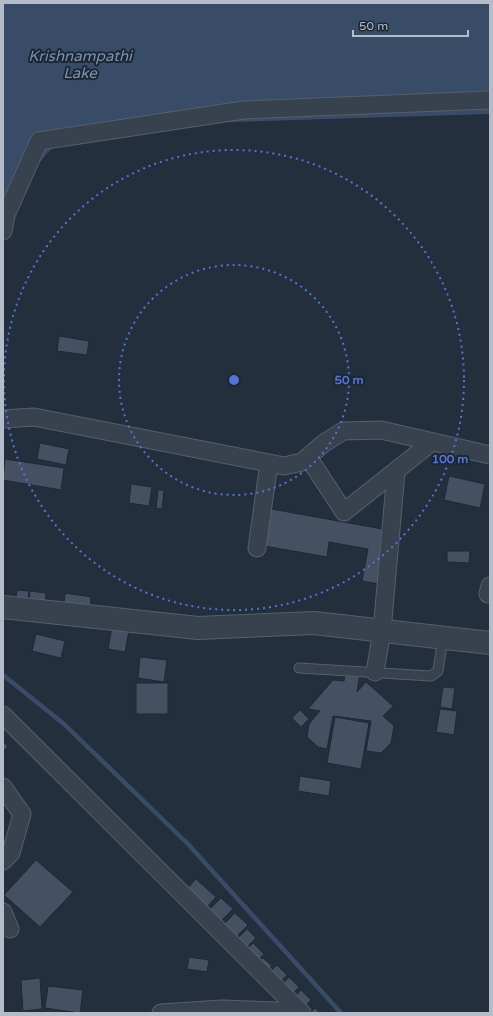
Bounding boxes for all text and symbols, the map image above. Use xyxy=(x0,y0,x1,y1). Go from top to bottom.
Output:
scale bar xyxy=(353,12,468,38)
text: 50 m xyxy=(359,19,388,33)
water label: Krishnampathi Lake xyxy=(28,47,134,82)
centre of rings xyxy=(227,373,241,387)
text: 50 m xyxy=(334,373,364,387)
text: 100 m xyxy=(432,452,468,466)

